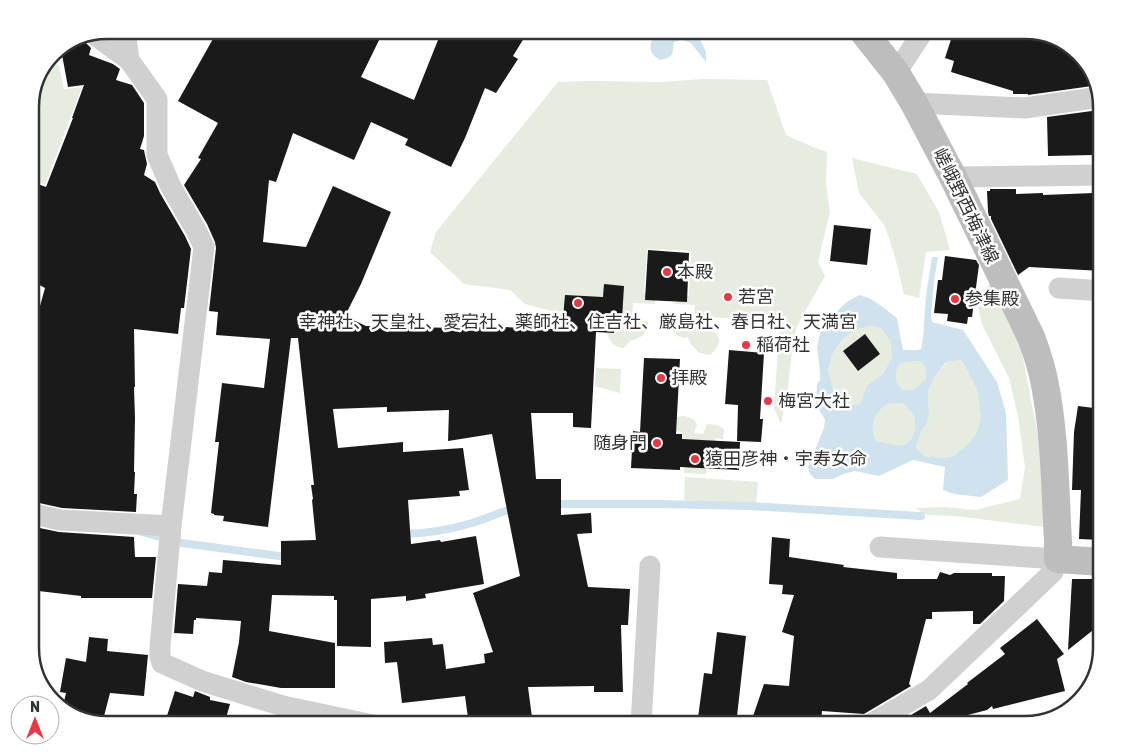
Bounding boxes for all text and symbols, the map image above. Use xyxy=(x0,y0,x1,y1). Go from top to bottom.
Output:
street label: 嵯峨野西梅津線 xyxy=(928,145,1004,267)
place label: 本殿 xyxy=(677,261,713,283)
marker: 本殿 xyxy=(661,266,673,278)
place label: 若宮 xyxy=(738,286,774,308)
place label: 参集殿 xyxy=(965,288,1019,310)
marker: 若宮 xyxy=(722,291,734,303)
marker: 参集殿 xyxy=(949,293,961,305)
marker: 幸神社、天皇社、愛宕社、薬師社、住吉社、厳島社、春日社、天満宮 xyxy=(572,297,584,309)
place label: 幸神社、天皇社、愛宕社、薬師社、住吉社、厳島社、春日社、天満宮 xyxy=(299,311,857,333)
place label: 稲荷社 xyxy=(756,334,810,356)
marker: 稲荷社 xyxy=(740,339,752,351)
place label: 拝殿 xyxy=(671,367,707,389)
marker: 拝殿 xyxy=(655,372,667,384)
place label: 梅宮大社 xyxy=(778,390,850,412)
marker: 梅宮大社 xyxy=(762,395,774,407)
place label: 随身門 xyxy=(593,432,647,454)
marker: 随身門 xyxy=(651,437,663,449)
place label: 猿田彦神・宇寿女命 xyxy=(705,448,867,470)
marker: 猿田彦神・宇寿女命 xyxy=(689,453,701,465)
north arrow xyxy=(10,695,60,745)
text: N xyxy=(30,699,40,716)

